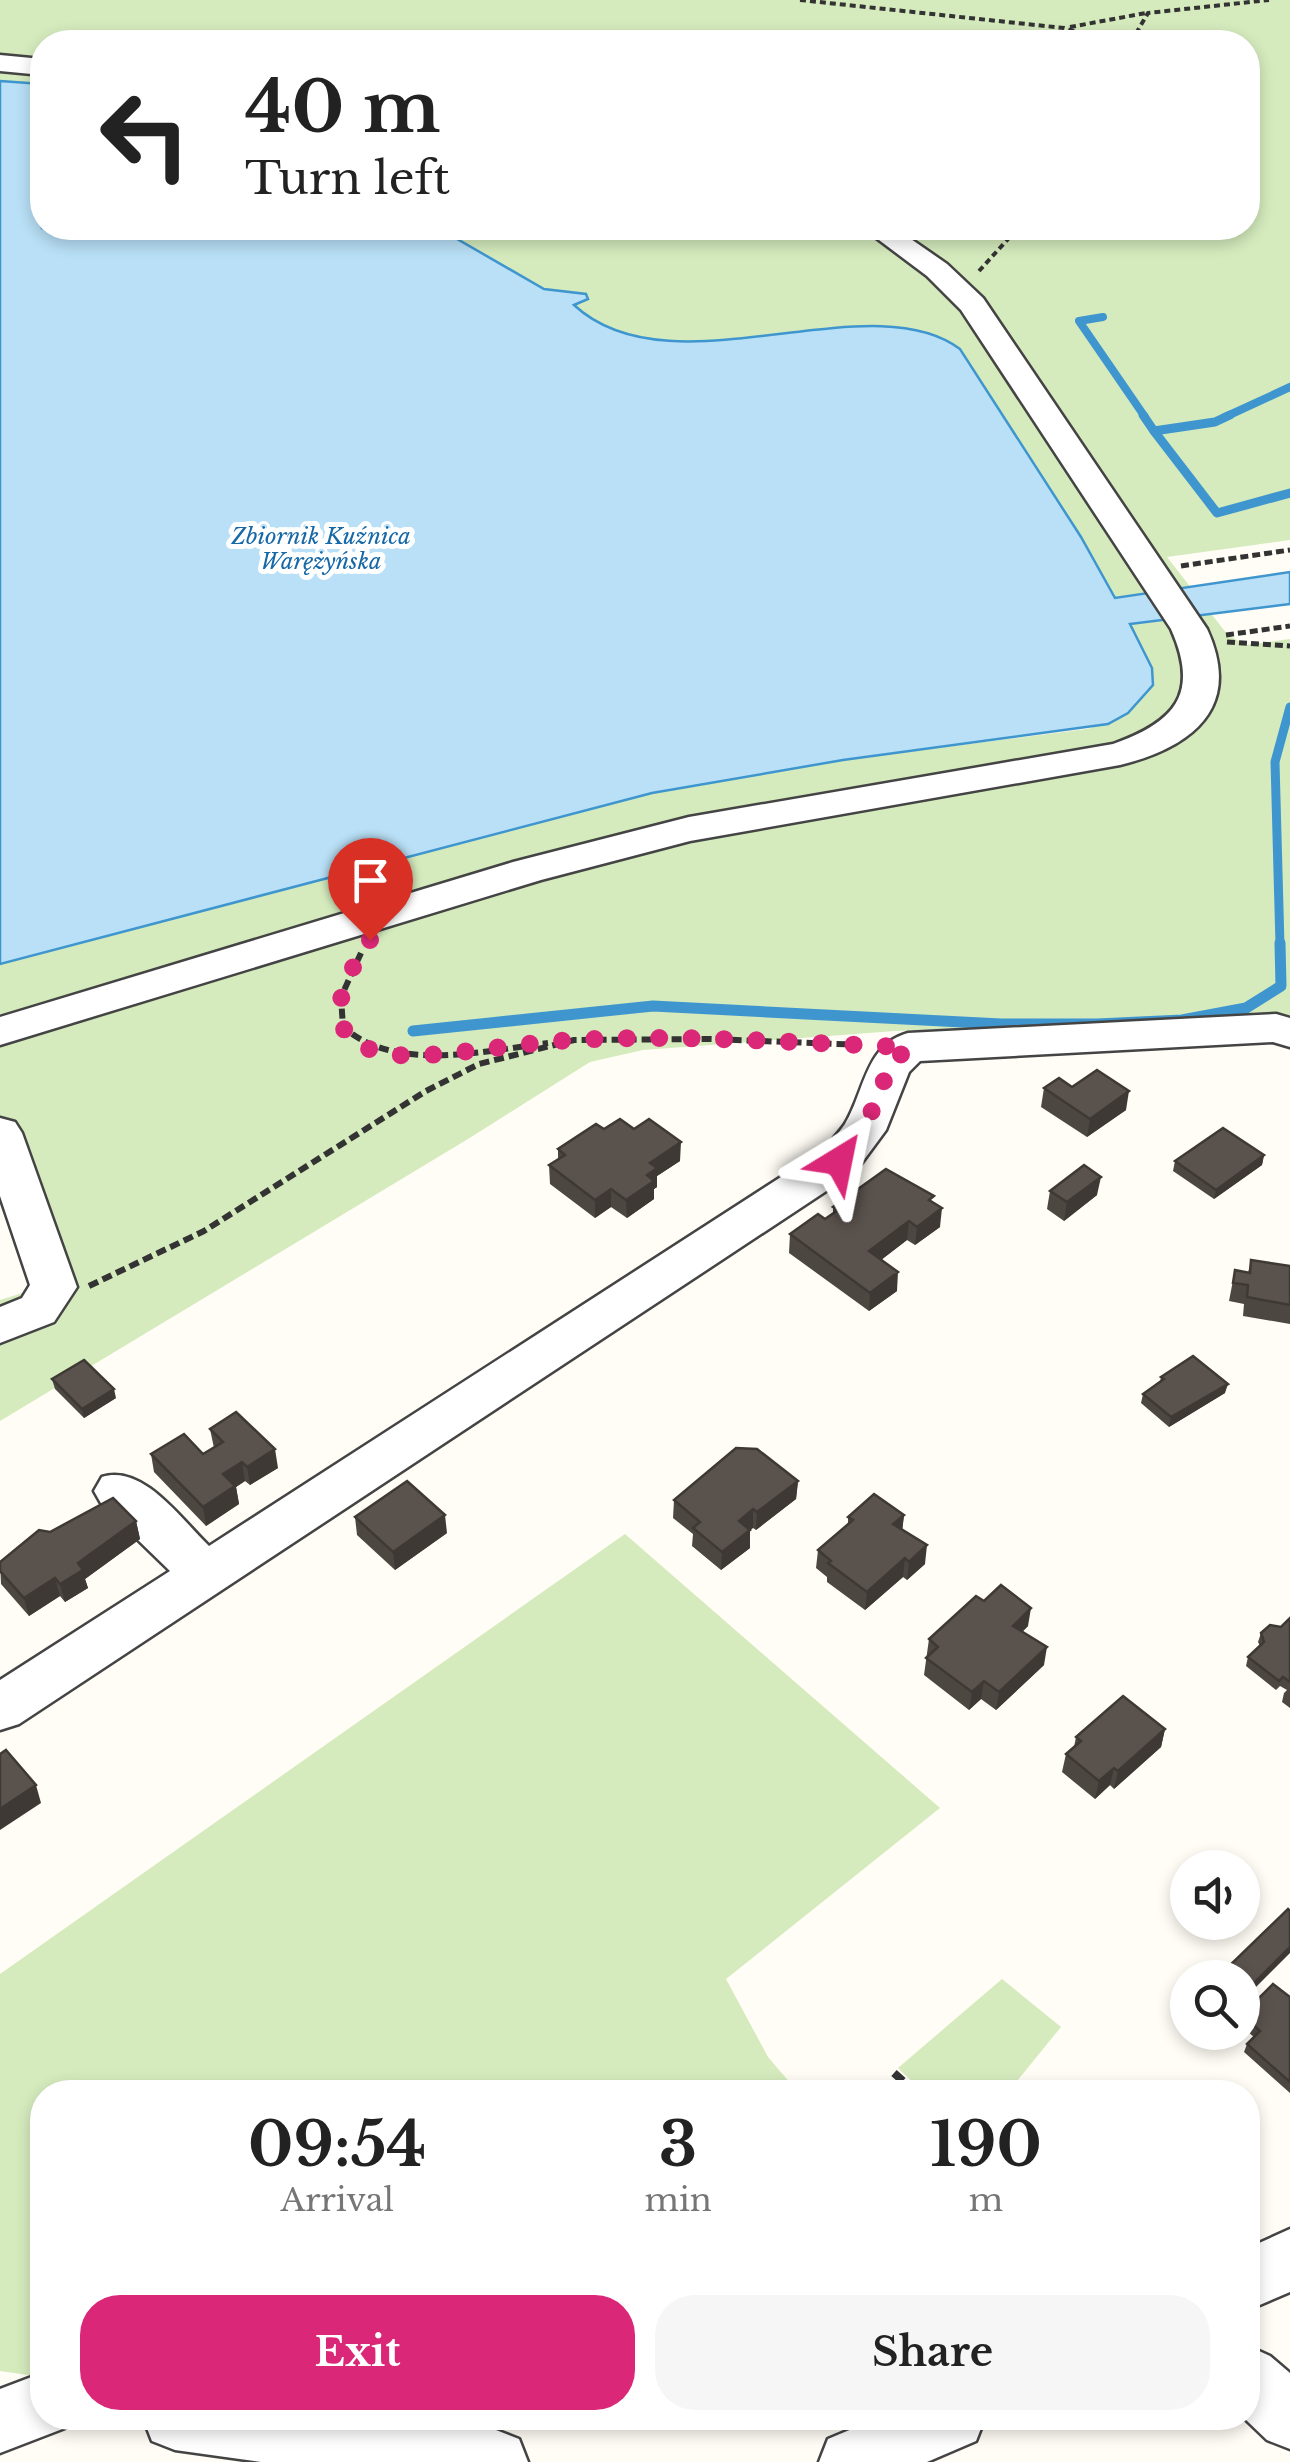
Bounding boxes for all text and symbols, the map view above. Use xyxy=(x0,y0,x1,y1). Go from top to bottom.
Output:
text: 40 m xyxy=(245,64,440,151)
icon: left xyxy=(80,70,210,200)
text: Turn left xyxy=(245,150,450,206)
water label: Zbiornik Kuźnica Warężyńska xyxy=(230,523,411,575)
pin xyxy=(328,838,413,941)
icon: arrive xyxy=(343,853,398,908)
position arrow xyxy=(787,1109,891,1213)
map controls xyxy=(1170,1850,1260,2050)
button: sound xyxy=(1170,1850,1260,1940)
button: search xyxy=(1170,1960,1260,2050)
text: 09:54 xyxy=(248,2108,426,2182)
text: 3 xyxy=(659,2108,697,2182)
text: 190 xyxy=(930,2108,1042,2182)
text: Arrival xyxy=(281,2180,394,2220)
text: min xyxy=(645,2180,712,2220)
text: m xyxy=(969,2180,1003,2220)
button: Exit xyxy=(80,2295,635,2410)
button: Share xyxy=(655,2295,1210,2410)

